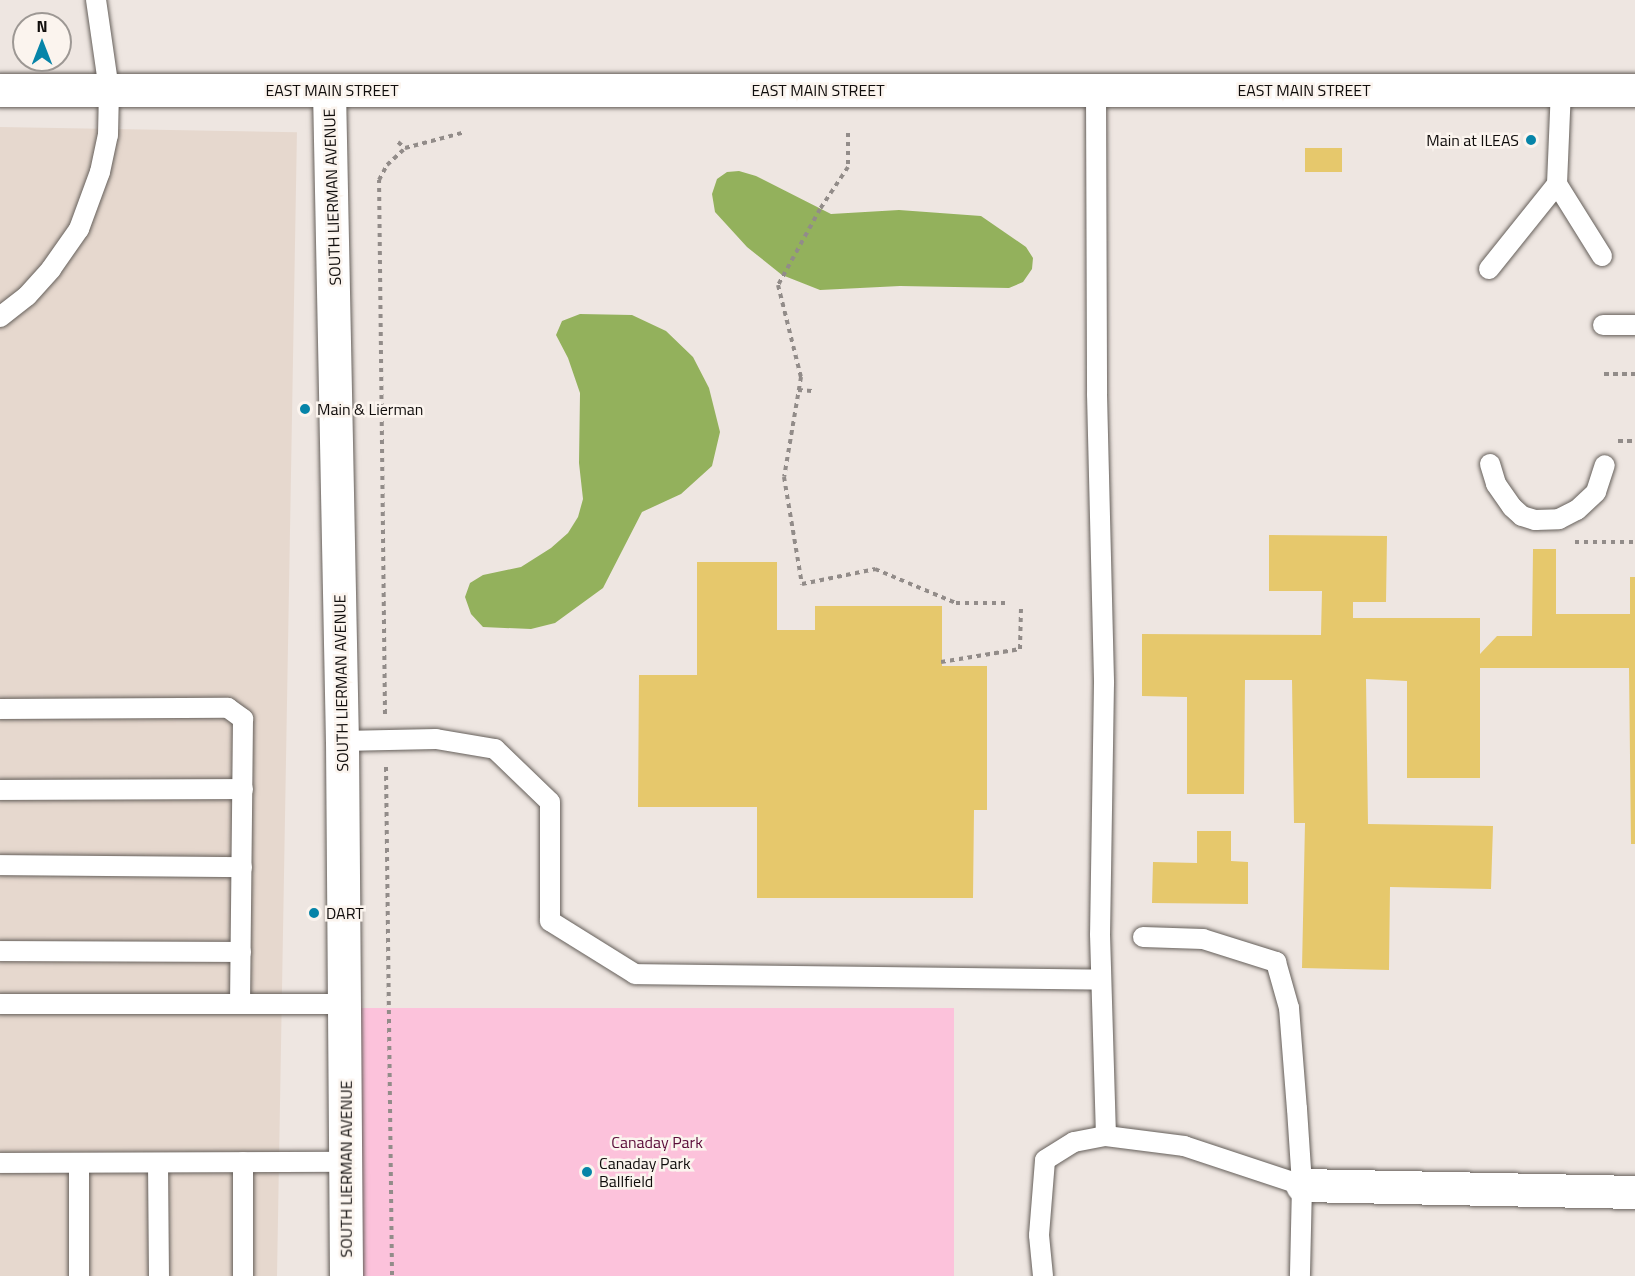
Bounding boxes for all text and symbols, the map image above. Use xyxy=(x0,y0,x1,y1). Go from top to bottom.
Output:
north arrow xyxy=(12,12,72,72)
text: N xyxy=(36,14,48,38)
street label: EAST MAIN STREET xyxy=(265,80,399,100)
street label: EAST MAIN STREET xyxy=(751,80,885,100)
street label: EAST MAIN STREET xyxy=(1237,80,1371,100)
street label: SOUTH LIERMAN AVENUE xyxy=(319,108,345,286)
place label: Main at ILEAS xyxy=(1426,130,1519,150)
marker: Main at ILEAS xyxy=(1524,133,1538,147)
place label: Main & Lierman xyxy=(317,399,423,419)
marker: Main & Lierman xyxy=(298,402,312,416)
street label: SOUTH LIERMAN AVENUE xyxy=(330,594,352,772)
place label: DART xyxy=(326,903,364,923)
marker: DART xyxy=(307,906,321,920)
street label: SOUTH LIERMAN AVENUE xyxy=(336,1080,356,1258)
park label: Canaday Park xyxy=(611,1132,703,1152)
place label: Canaday Park Ballfield xyxy=(599,1153,691,1191)
marker: Canaday Park Ballfield xyxy=(580,1165,594,1179)

